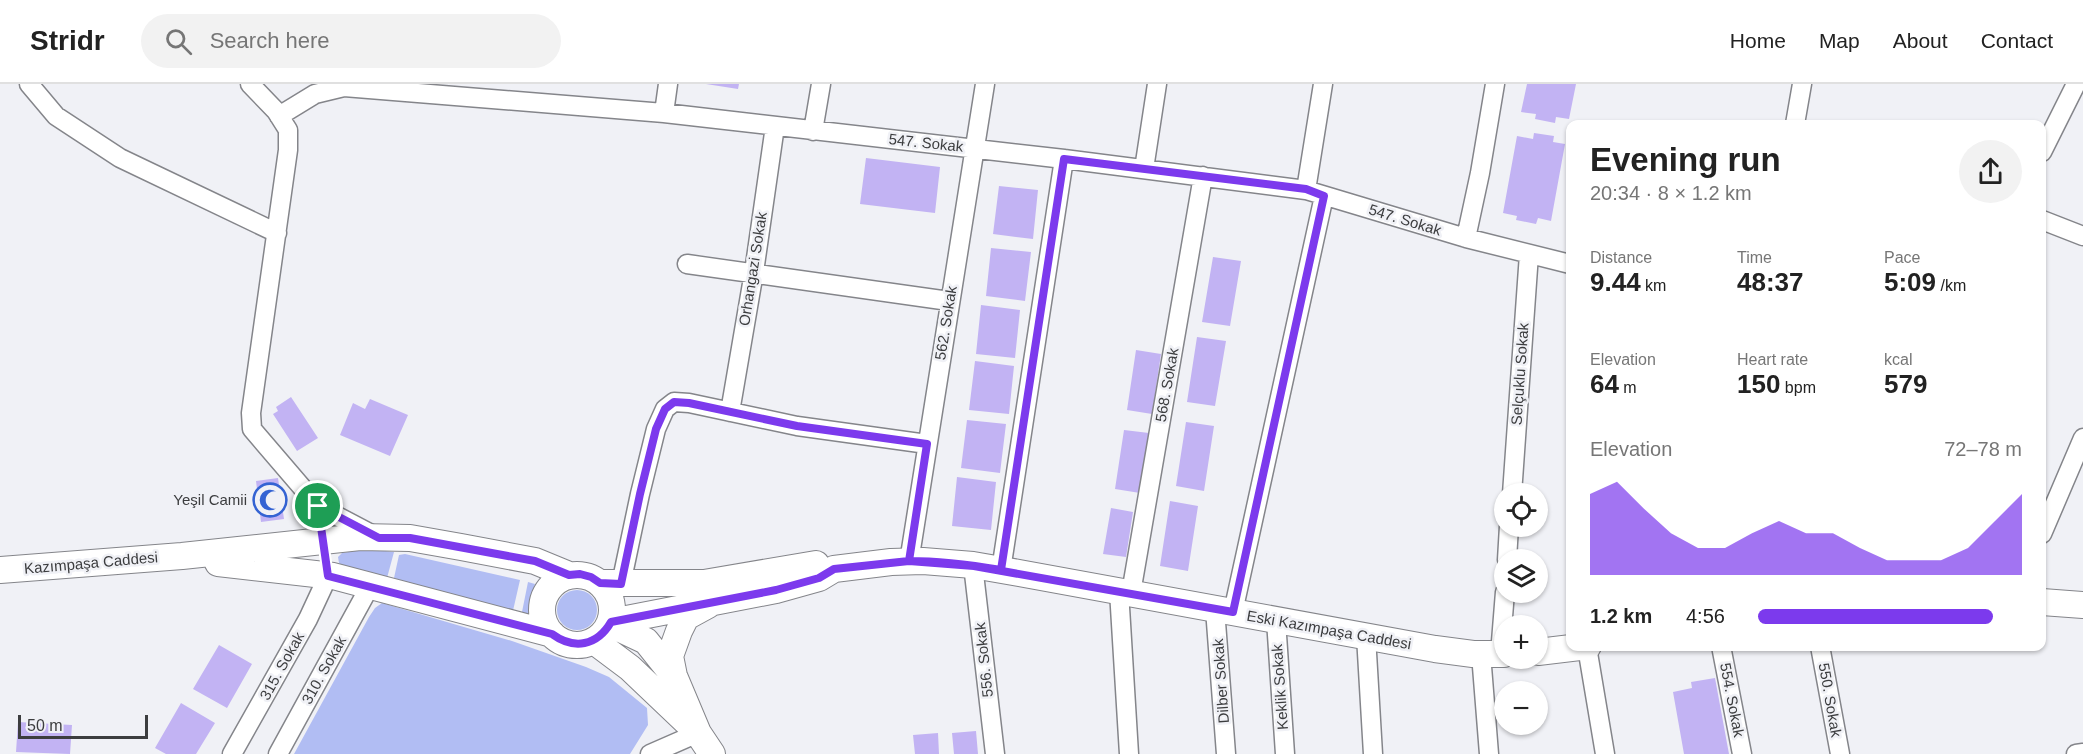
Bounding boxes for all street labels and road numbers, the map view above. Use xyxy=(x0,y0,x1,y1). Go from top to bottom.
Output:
street label: 547. Sokak xyxy=(888,130,965,155)
street label: 547. Sokak xyxy=(1367,200,1444,239)
street label: Orhangazi Sokak xyxy=(735,210,770,327)
street label: 562. Sokak xyxy=(931,284,960,361)
street label: Selçuklu Sokak xyxy=(1507,322,1532,426)
street label: 568. Sokak xyxy=(1152,346,1181,423)
street label: Kazımpaşa Caddesi xyxy=(23,548,159,577)
street label: Eski Kazımpaşa Caddesi xyxy=(1246,607,1413,652)
street label: 556. Sokak xyxy=(971,621,996,698)
street label: 315. Sokak xyxy=(256,628,307,703)
street label: 310. Sokak xyxy=(298,632,349,707)
street label: Dilber Sokak xyxy=(1209,638,1232,724)
street label: Keklik Sokak xyxy=(1268,643,1291,730)
street label: 554. Sokak xyxy=(1717,661,1748,739)
street label: 550. Sokak xyxy=(1816,661,1845,739)

